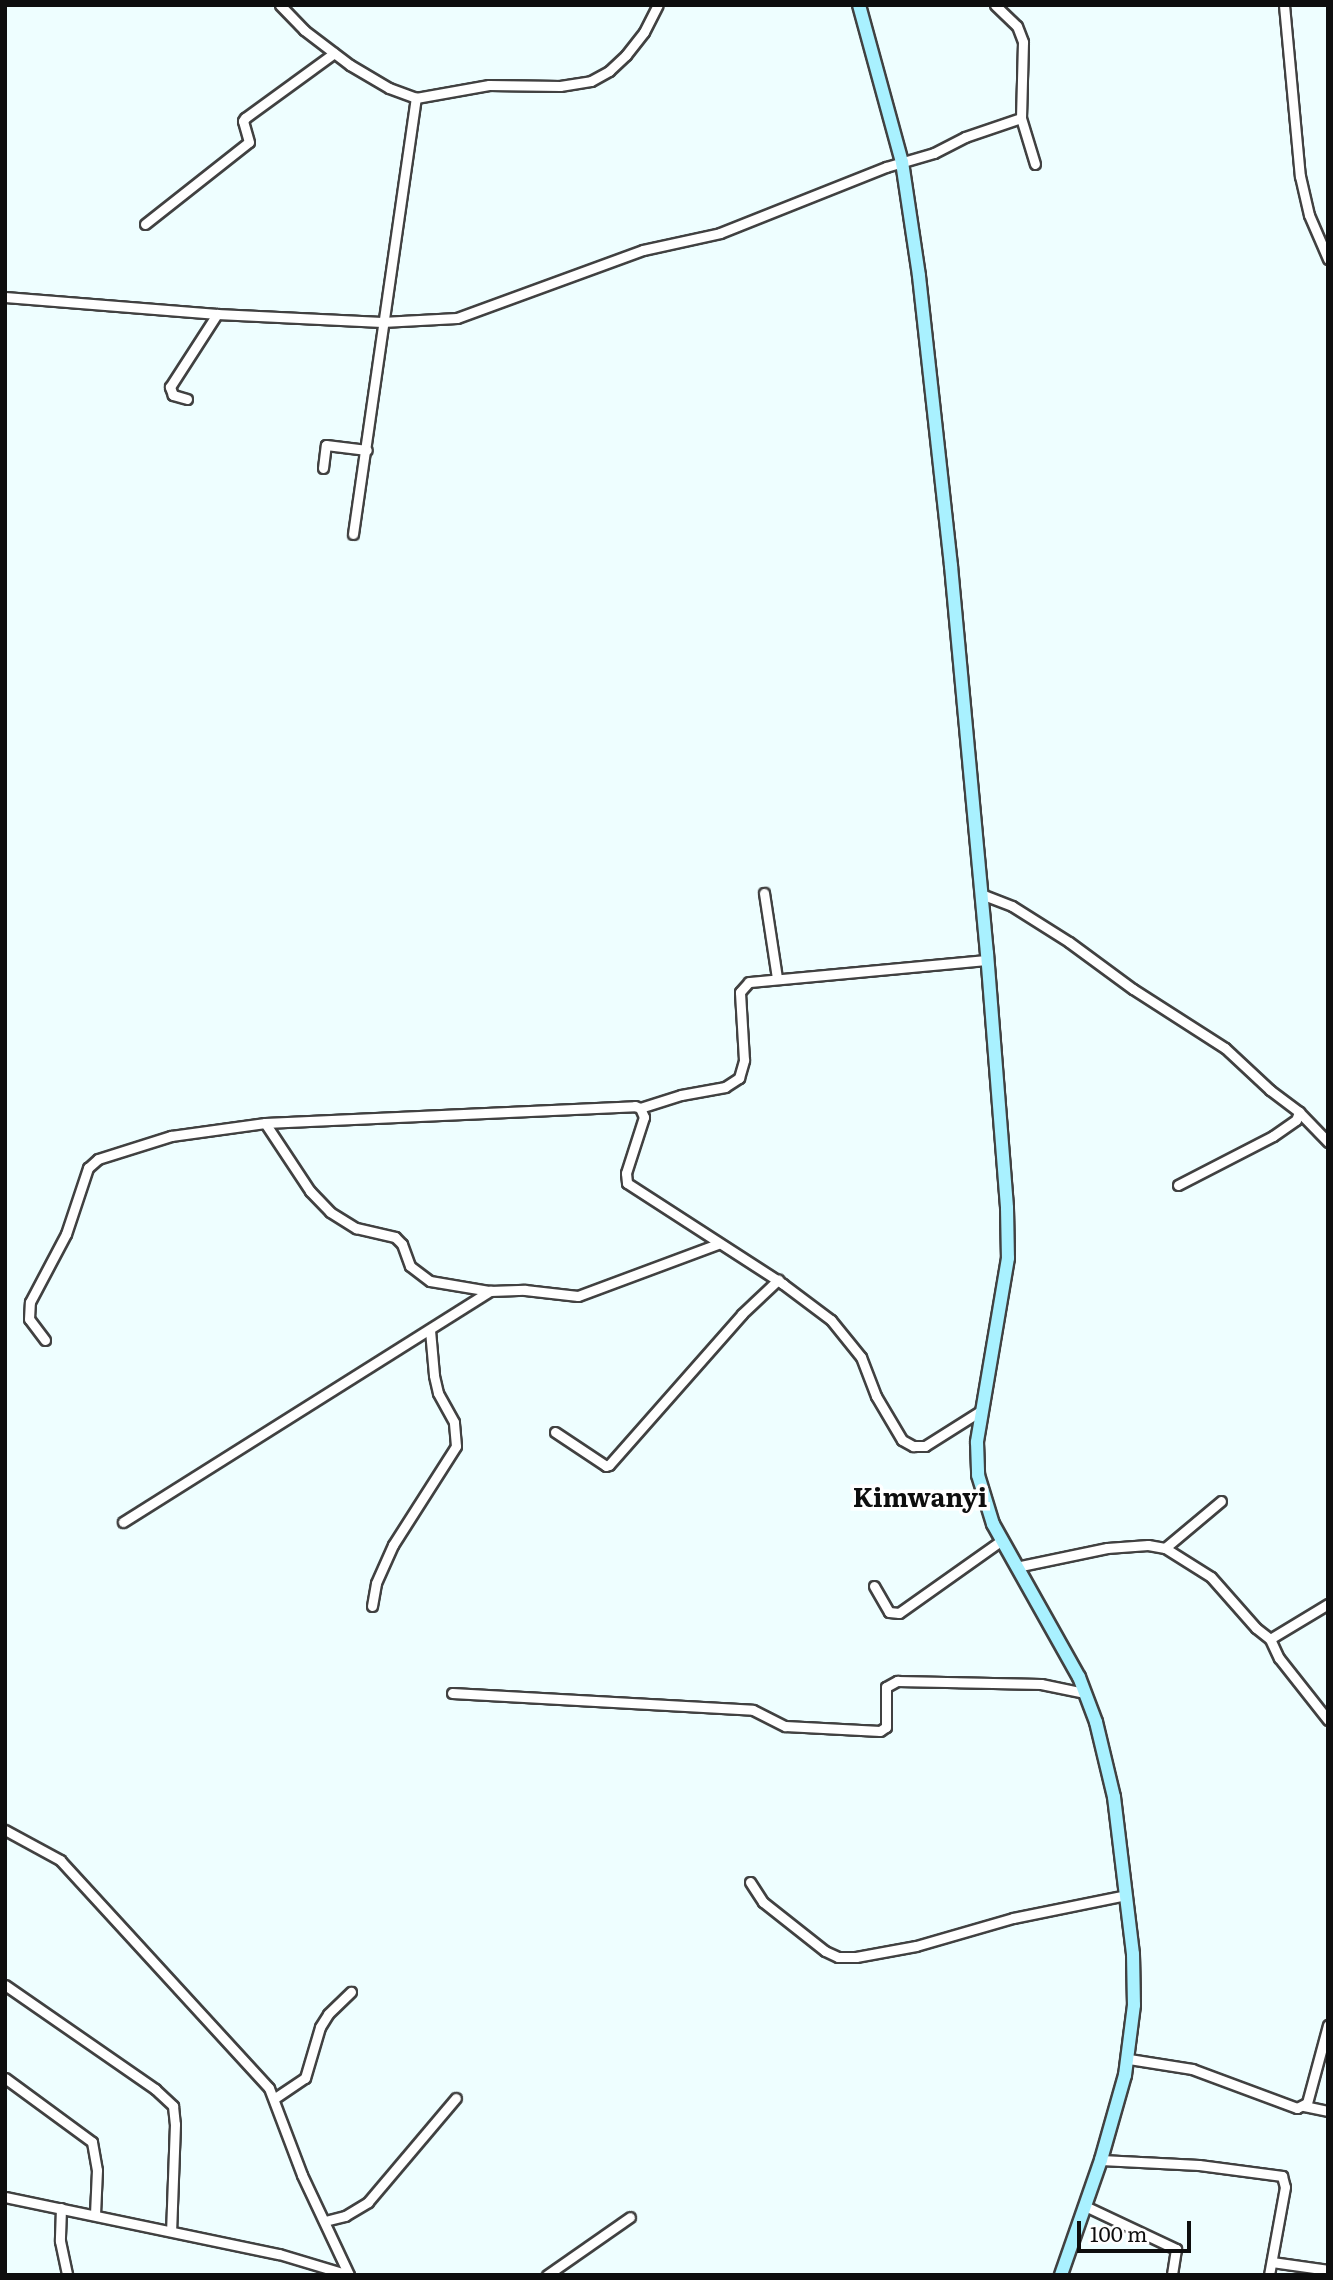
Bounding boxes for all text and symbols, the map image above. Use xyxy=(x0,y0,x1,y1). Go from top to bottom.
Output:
district label: Kimwanyi xyxy=(853,1480,987,1512)
scale bar xyxy=(1081,2206,1195,2250)
text: 100 m xyxy=(1090,2217,1147,2248)

